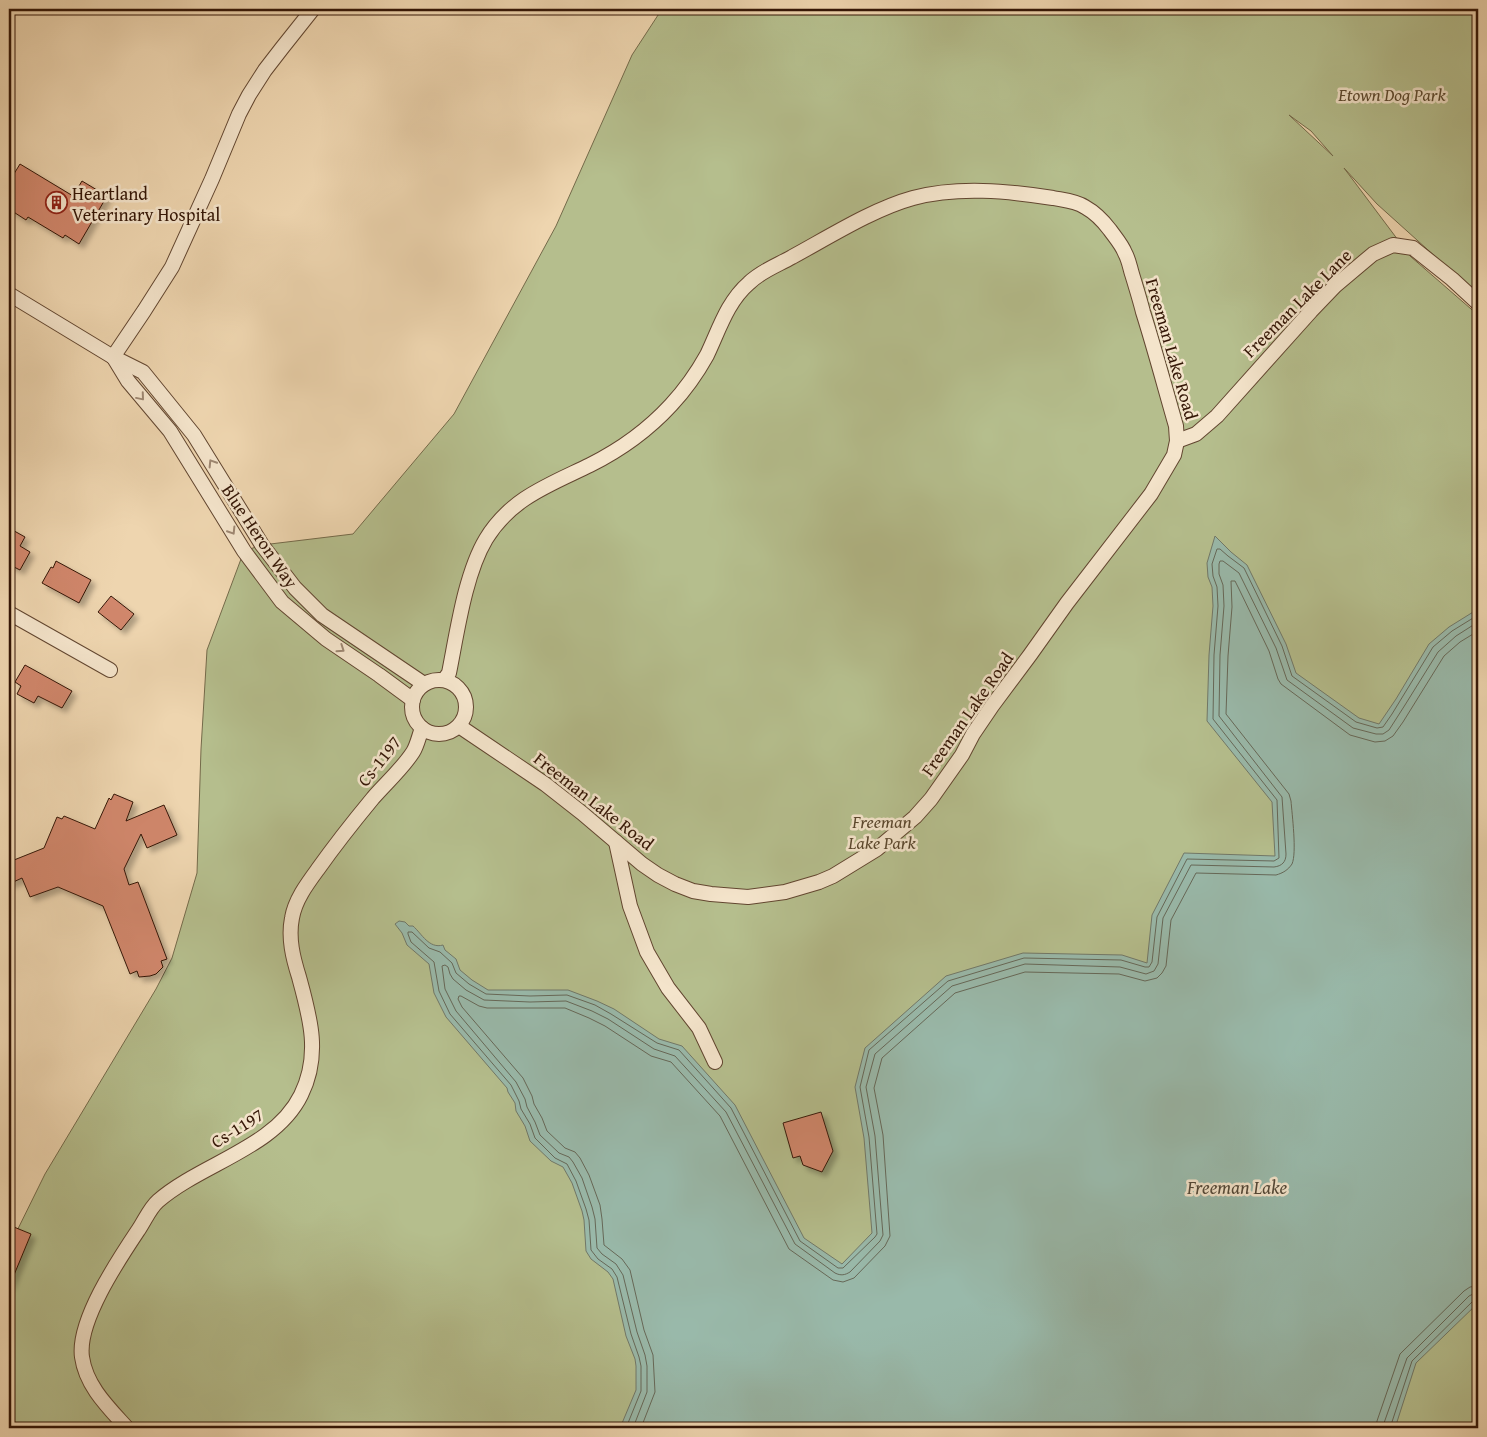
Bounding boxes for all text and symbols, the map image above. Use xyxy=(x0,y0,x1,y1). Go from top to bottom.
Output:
park label: Etown Dog Park xyxy=(1337,81,1447,108)
place label: Heartland Veterinary Hospital xyxy=(72,180,220,228)
building icon: Heartland Veterinary Hospital xyxy=(44,191,68,215)
street label: Freeman Lake Lane xyxy=(1236,242,1358,364)
street label: Freeman Lake Road xyxy=(1139,275,1205,423)
one-way arrow xyxy=(135,391,144,400)
one-way arrow xyxy=(209,460,218,469)
street label: Blue Heron Way xyxy=(215,479,305,593)
one-way arrow xyxy=(225,526,235,535)
one-way arrow xyxy=(335,643,345,652)
street label: Freeman Lake Road xyxy=(914,646,1020,782)
street label: Cs-1197 xyxy=(351,730,407,792)
street label: Freeman Lake Road xyxy=(528,745,660,857)
park label: Freeman Lake Park xyxy=(847,808,917,856)
street label: Cs-1197 xyxy=(205,1101,269,1155)
water label: Freeman Lake xyxy=(1186,1173,1287,1201)

